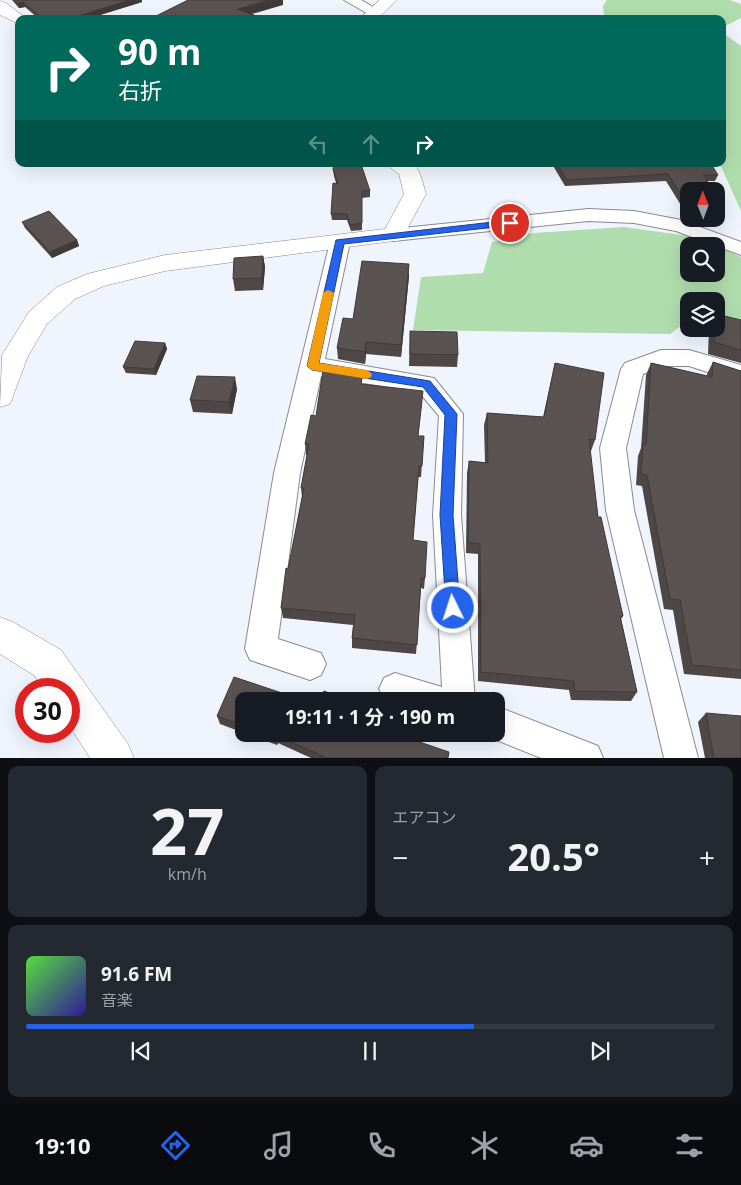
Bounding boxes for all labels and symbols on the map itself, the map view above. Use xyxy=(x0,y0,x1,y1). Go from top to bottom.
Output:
north arrow xyxy=(680,182,725,228)
pin xyxy=(489,202,531,244)
position arrow xyxy=(426,581,478,633)
speed limit sign: 30 xyxy=(15,678,80,743)

